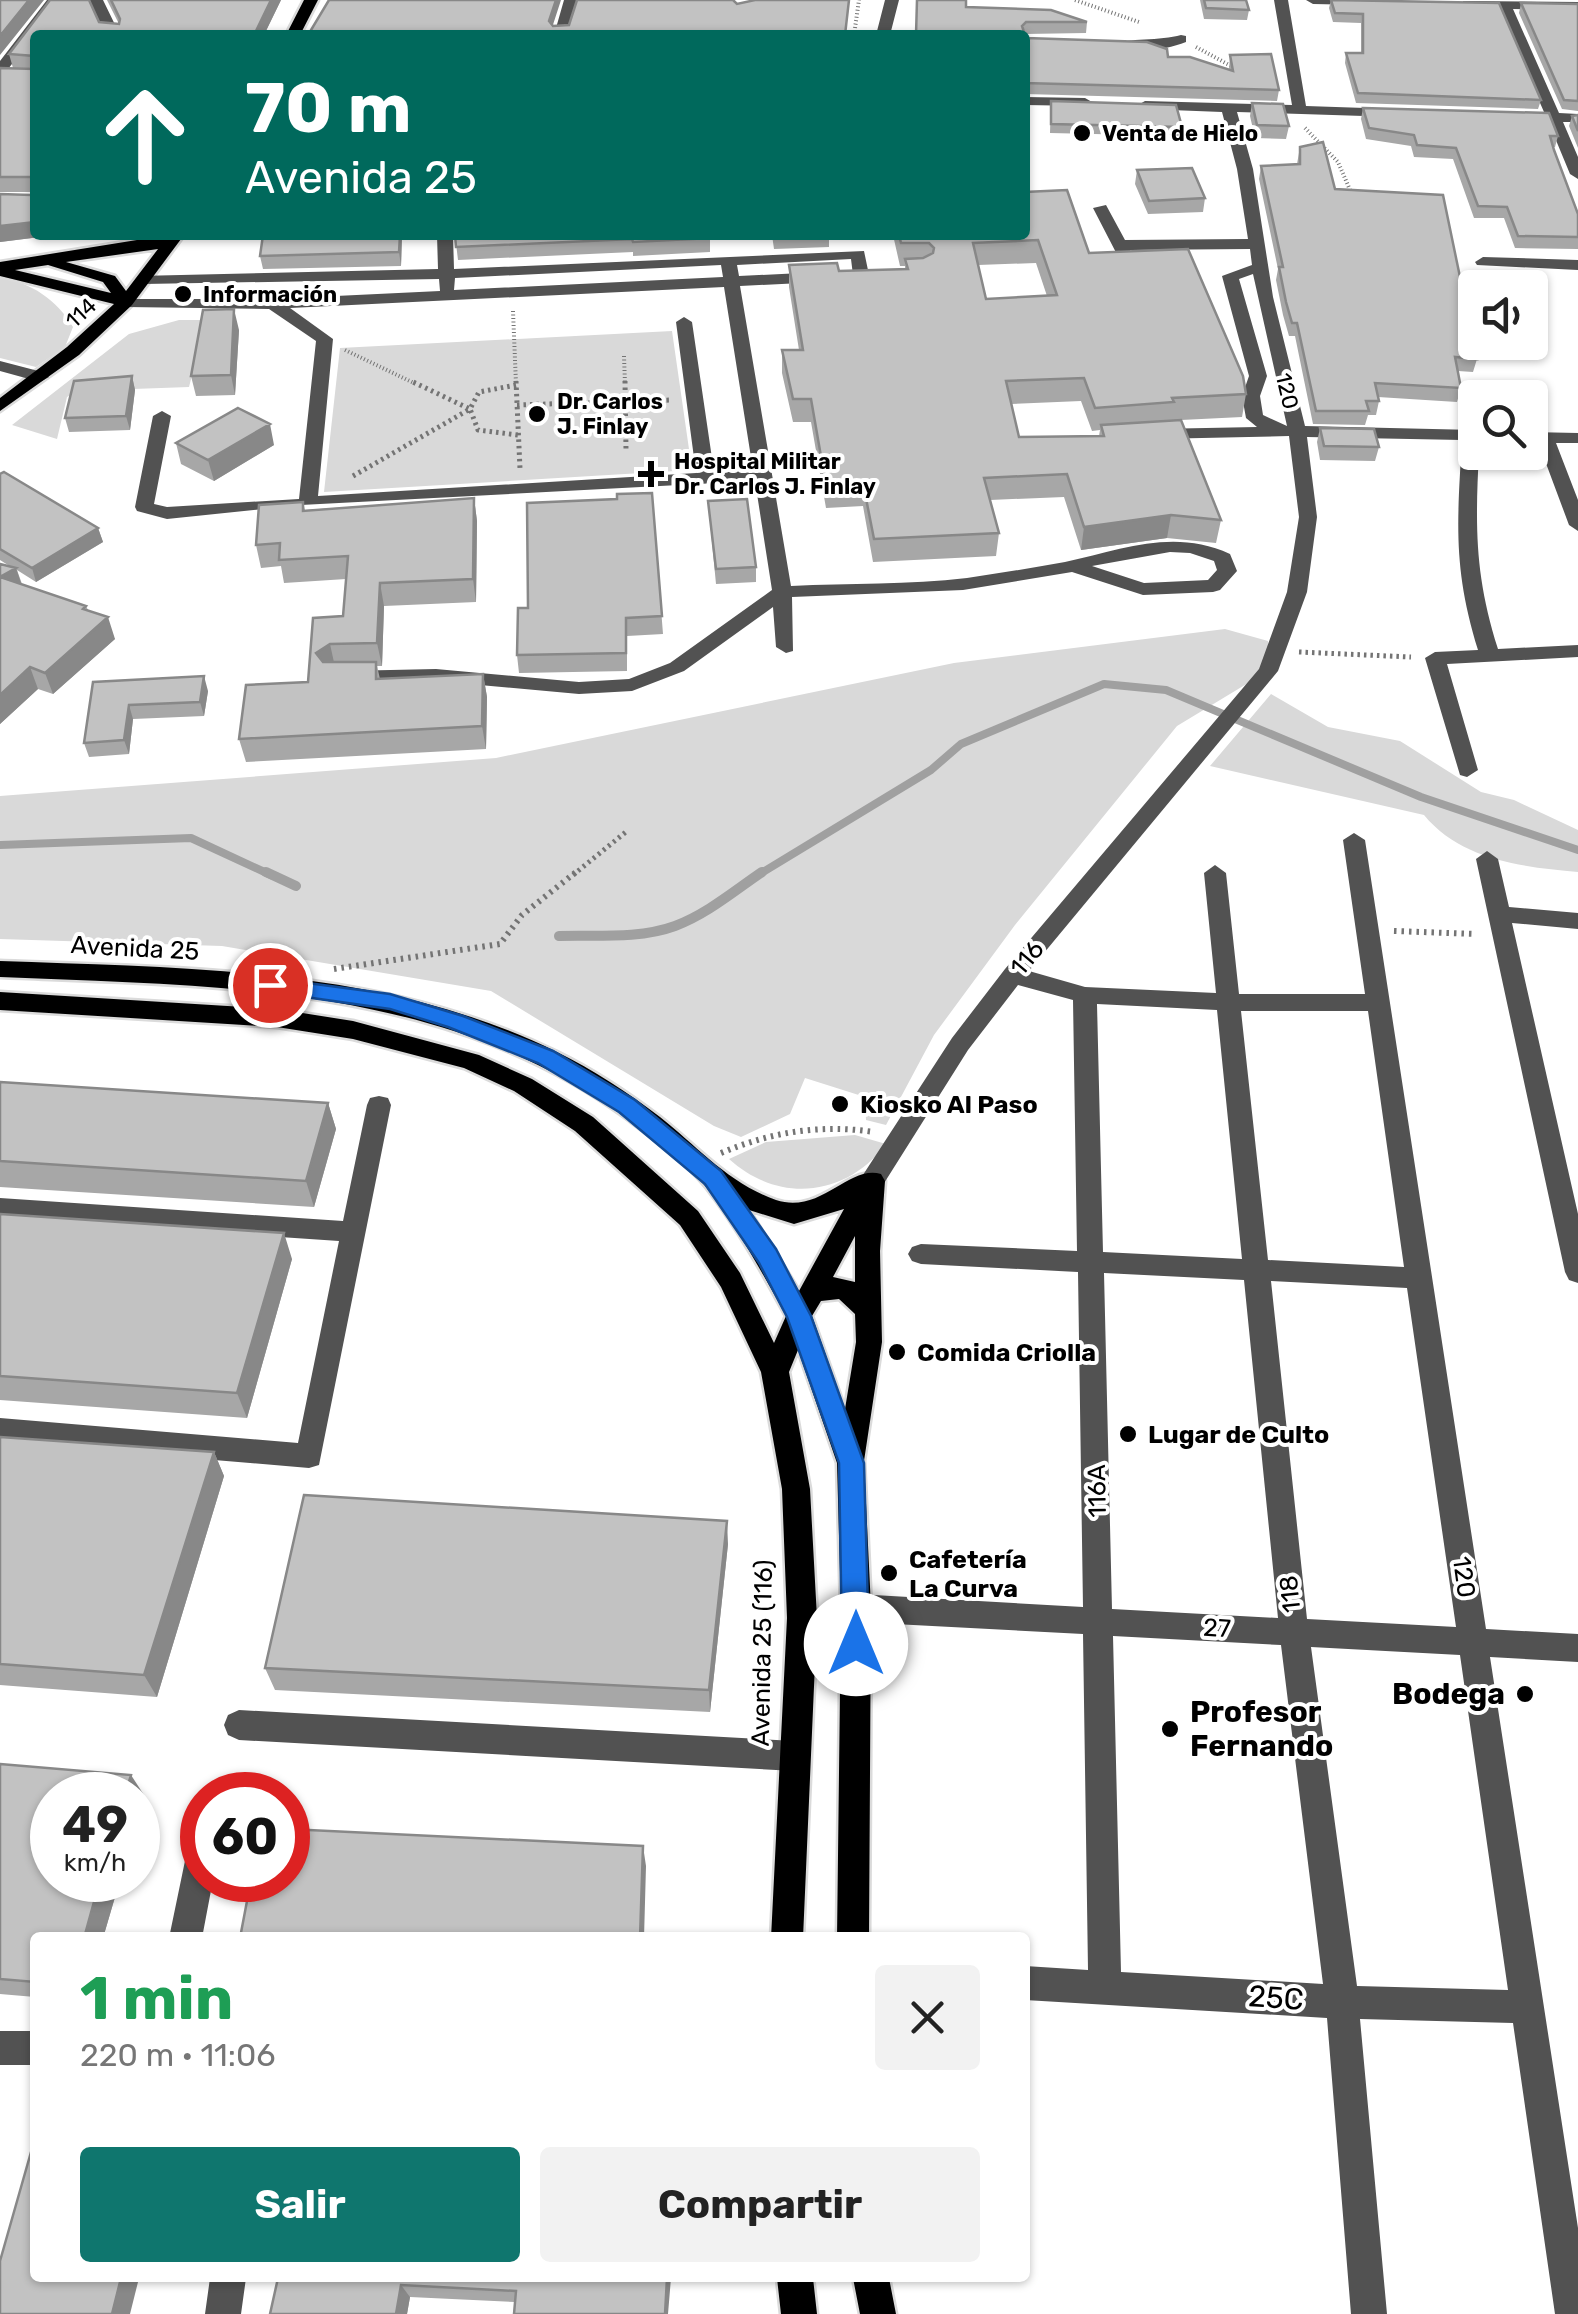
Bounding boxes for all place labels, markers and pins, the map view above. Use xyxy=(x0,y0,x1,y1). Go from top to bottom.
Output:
place label: Venta de Hielo xyxy=(1102,120,1258,147)
marker: Venta de Hielo xyxy=(1071,122,1093,144)
place label: Información xyxy=(203,281,337,308)
marker: Información xyxy=(172,283,194,305)
place label: Dr. Carlos J. Finlay xyxy=(557,388,663,440)
marker: Dr. Carlos J. Finlay xyxy=(526,403,548,425)
place label: Hospital Militar Dr. Carlos J. Finlay xyxy=(674,448,876,500)
marker: Hospital Militar Dr. Carlos J. Finlay xyxy=(638,461,664,487)
pin xyxy=(228,943,313,1028)
place label: Kiosko Al Paso xyxy=(860,1090,1038,1119)
marker: Kiosko Al Paso xyxy=(829,1093,851,1115)
place label: Comida Criolla xyxy=(917,1338,1096,1367)
marker: Comida Criolla xyxy=(886,1341,908,1363)
place label: Lugar de Culto xyxy=(1148,1420,1329,1449)
marker: Lugar de Culto xyxy=(1117,1423,1139,1445)
place label: Cafetería La Curva xyxy=(909,1545,1027,1603)
marker: Cafetería La Curva xyxy=(878,1562,900,1584)
place label: Bodega xyxy=(1392,1676,1505,1712)
marker: Bodega xyxy=(1514,1683,1536,1705)
place label: Profesor Fernando xyxy=(1190,1694,1333,1764)
marker: Profesor Fernando xyxy=(1159,1718,1181,1740)

